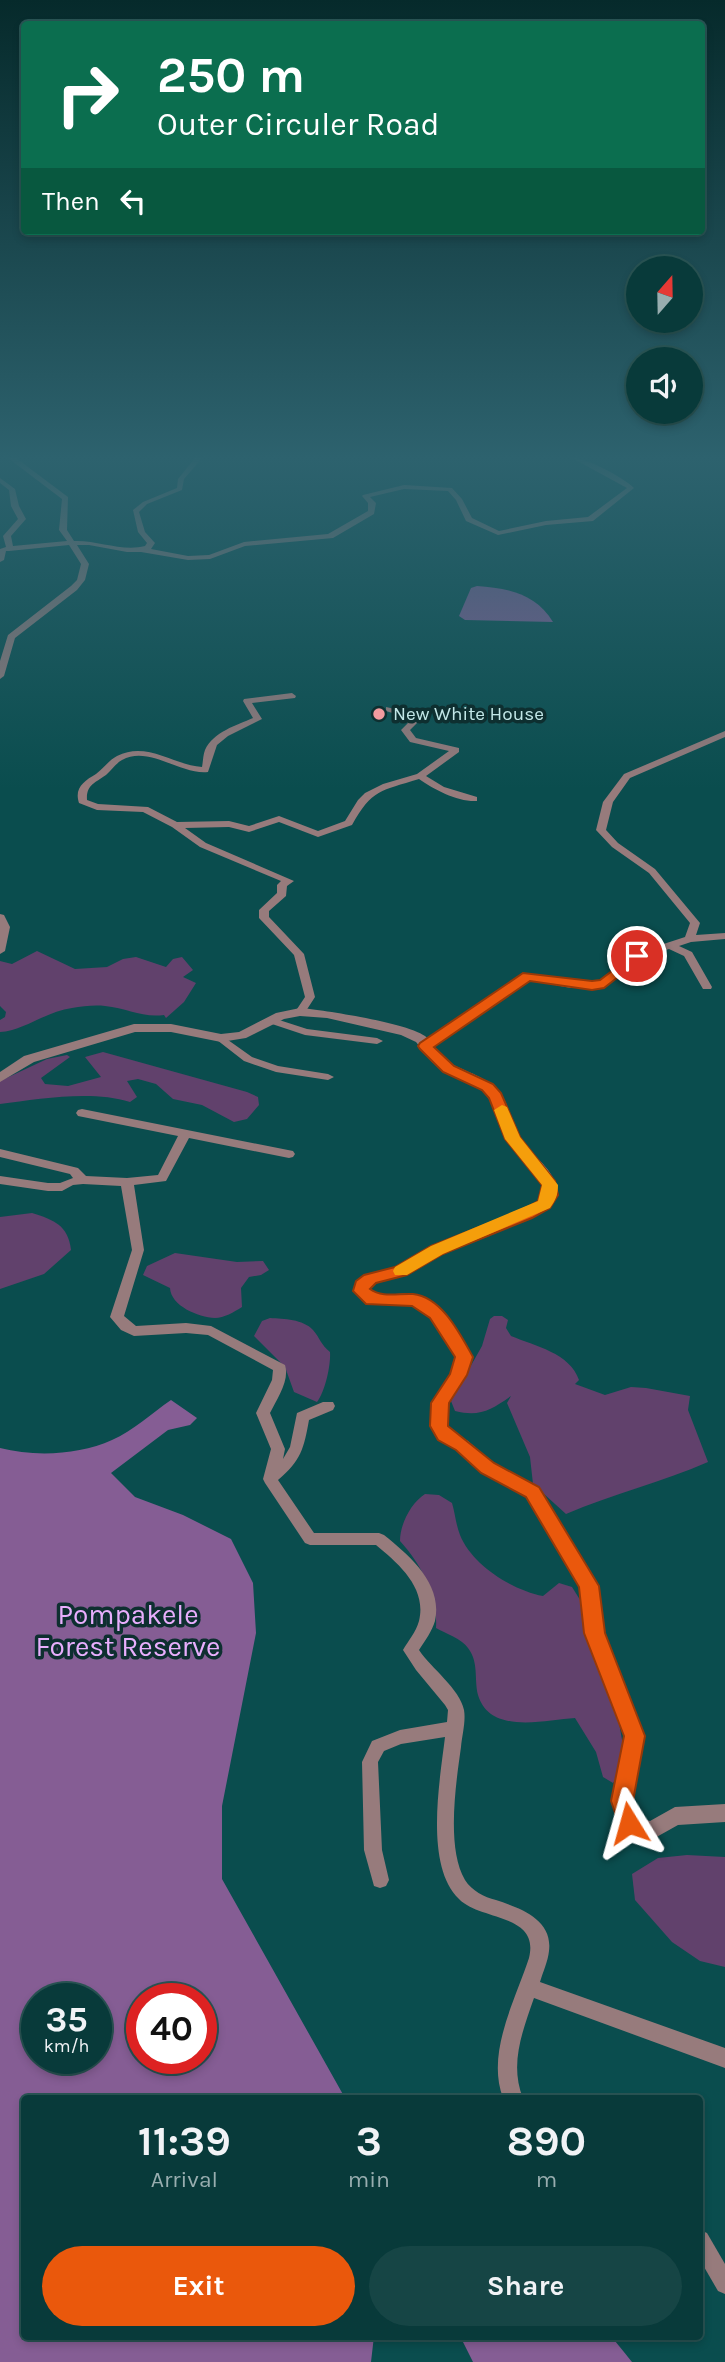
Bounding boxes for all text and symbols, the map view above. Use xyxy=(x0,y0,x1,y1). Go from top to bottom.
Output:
text: 250 m xyxy=(157,47,305,104)
icon: right xyxy=(42,49,133,140)
text: Outer Circuler Road xyxy=(157,106,440,143)
icon: left xyxy=(114,182,152,220)
text: Then xyxy=(42,186,100,217)
north arrow xyxy=(626,256,704,332)
map controls xyxy=(626,256,703,424)
button: sound xyxy=(626,347,703,424)
place label: New White House xyxy=(393,703,544,725)
marker: New White House xyxy=(371,706,387,722)
pin xyxy=(607,926,667,986)
icon: arrive xyxy=(618,937,656,975)
park label: Pompakele Forest Reserve xyxy=(36,1598,220,1663)
position arrow xyxy=(592,1786,666,1860)
speed limit sign: 40 xyxy=(126,1983,217,2074)
text: 35 xyxy=(45,1999,88,2040)
text: km/h xyxy=(44,2035,89,2057)
text: 11:39 xyxy=(138,2116,231,2166)
text: 3 xyxy=(356,2116,382,2166)
text: 890 xyxy=(507,2116,586,2166)
text: Arrival xyxy=(151,2166,218,2193)
text: min xyxy=(348,2166,390,2193)
text: m xyxy=(536,2166,557,2193)
button: Exit xyxy=(42,2246,355,2326)
button: Share xyxy=(369,2246,682,2326)

